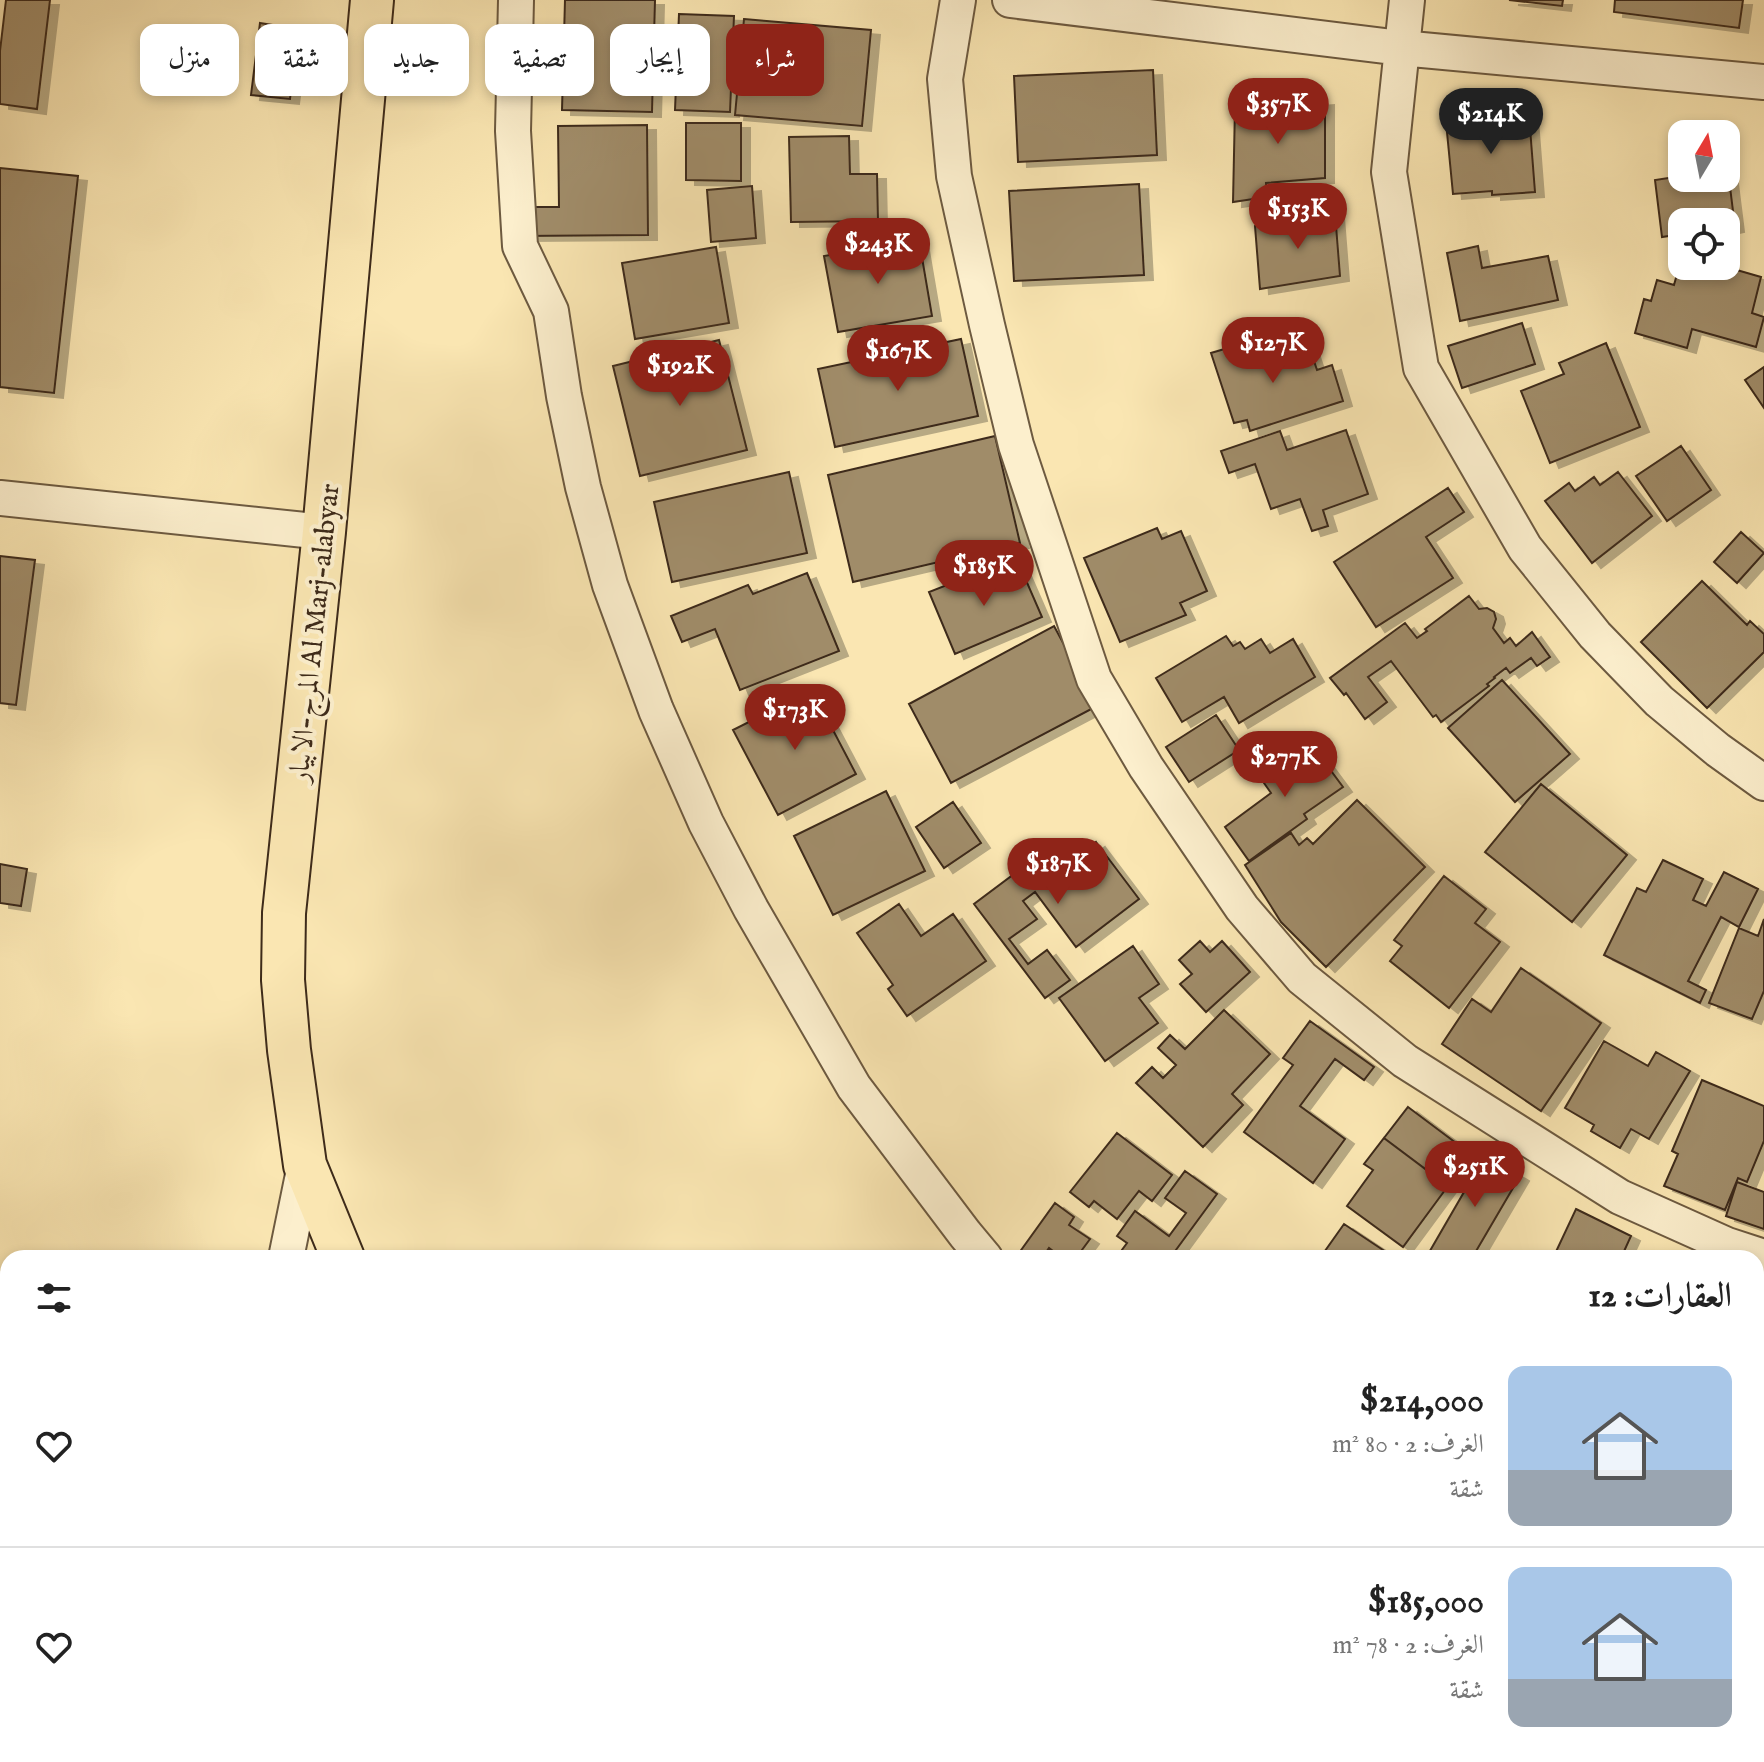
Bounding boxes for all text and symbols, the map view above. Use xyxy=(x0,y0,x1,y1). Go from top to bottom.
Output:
chip: منزل xyxy=(140,24,239,96)
chip: شقة xyxy=(255,24,348,96)
chip: جديد xyxy=(364,24,469,96)
chip: تصفية xyxy=(485,24,594,96)
chip: إيجار xyxy=(610,24,710,96)
chip: شراء xyxy=(726,24,824,96)
pin: $357K xyxy=(1222,78,1334,146)
text: $357K xyxy=(1246,87,1310,120)
pin: $214K xyxy=(1435,88,1547,156)
text: $214K xyxy=(1457,97,1525,130)
north arrow xyxy=(1668,120,1740,192)
map controls xyxy=(1668,120,1740,280)
pin: $153K xyxy=(1242,183,1354,251)
text: $153K xyxy=(1267,192,1329,225)
button: locate xyxy=(1668,208,1740,280)
pin: $243K xyxy=(822,218,934,286)
text: $243K xyxy=(844,227,912,260)
pin: $127K xyxy=(1217,317,1329,385)
pin: $167K xyxy=(842,325,954,393)
text: $127K xyxy=(1240,326,1306,359)
text: $167K xyxy=(865,334,931,367)
pin: $192K xyxy=(624,340,736,408)
text: $192K xyxy=(647,349,713,382)
street label: المرج-الابيار Al Marj-alabyar xyxy=(282,482,355,788)
pin: $185K xyxy=(928,540,1040,608)
text: $185K xyxy=(953,549,1015,582)
pin: $173K xyxy=(739,684,851,752)
text: $173K xyxy=(763,693,827,726)
pin: $277K xyxy=(1229,731,1341,799)
text: $277K xyxy=(1250,740,1320,773)
pin: $187K xyxy=(1002,838,1114,906)
text: $187K xyxy=(1025,847,1091,880)
pin: $251K xyxy=(1419,1141,1531,1209)
text: $251K xyxy=(1443,1150,1507,1183)
text: العقارات: 12 xyxy=(1588,1275,1732,1318)
icon: filters xyxy=(32,1276,76,1320)
text: $214,000 xyxy=(1360,1380,1484,1423)
icon: home xyxy=(1572,1398,1668,1494)
icon: heart xyxy=(32,1424,76,1468)
text: الغرف: 2 · 80 m² xyxy=(1332,1428,1484,1461)
text: شقة xyxy=(1450,1473,1484,1506)
text: $185,000 xyxy=(1368,1581,1484,1624)
icon: home xyxy=(1572,1599,1668,1695)
icon: heart xyxy=(32,1625,76,1669)
text: الغرف: 2 · 78 m² xyxy=(1333,1629,1484,1662)
text: شقة xyxy=(1450,1674,1484,1707)

